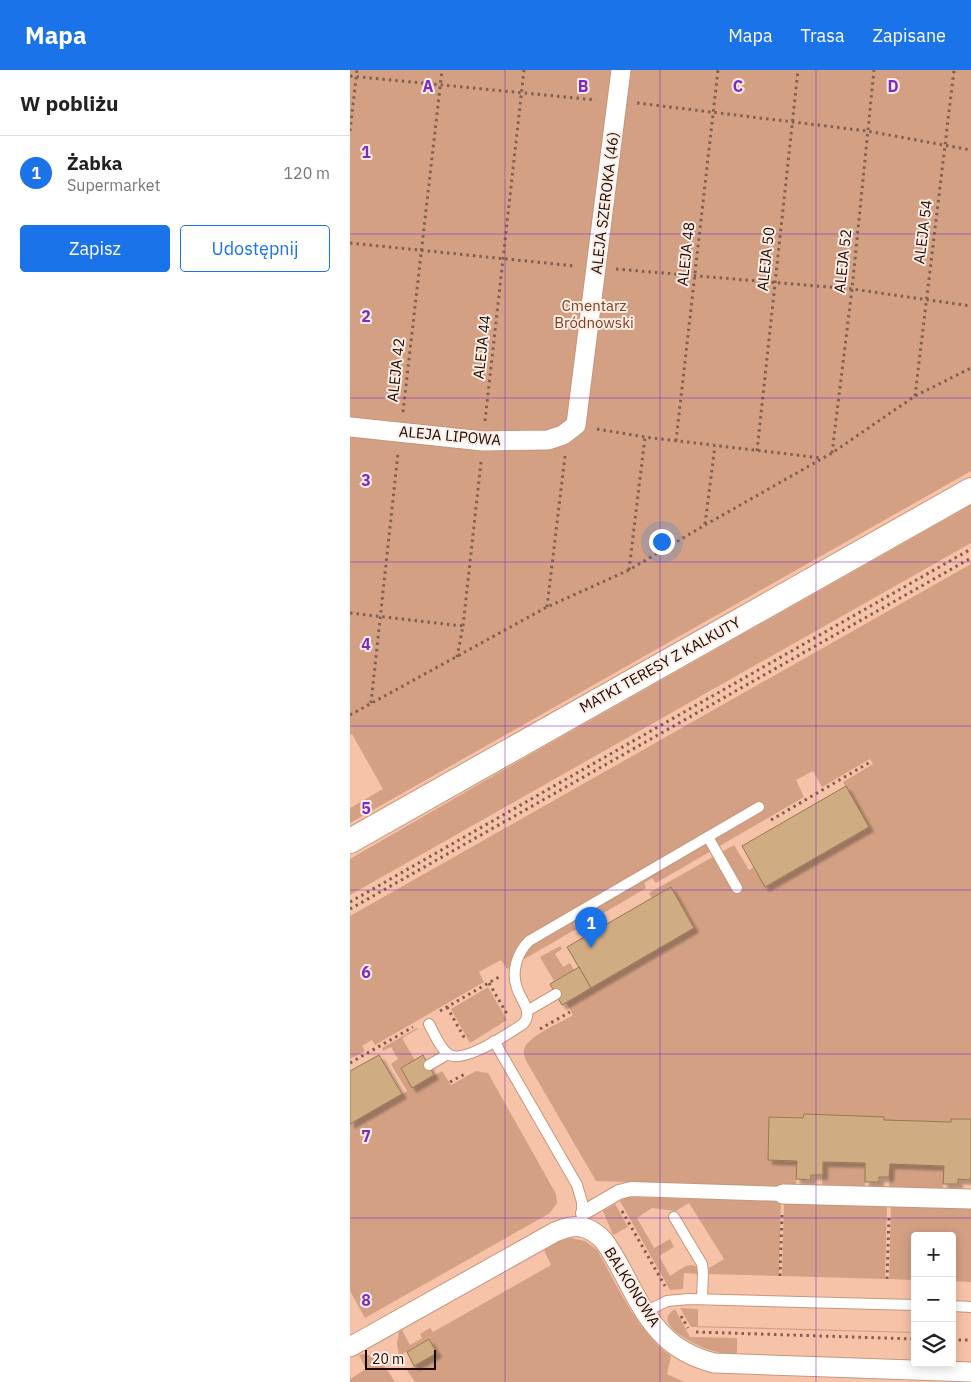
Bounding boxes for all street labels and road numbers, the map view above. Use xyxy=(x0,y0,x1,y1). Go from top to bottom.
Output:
street label: ALEJA SZEROKA (46) xyxy=(586,131,623,275)
street label: ALEJA 54 xyxy=(909,199,936,265)
street label: ALEJA 48 xyxy=(673,221,698,287)
street label: ALEJA 50 xyxy=(753,226,778,292)
street label: ALEJA 52 xyxy=(830,228,855,294)
street label: ALEJA 44 xyxy=(469,314,494,380)
street label: ALEJA 42 xyxy=(383,337,408,403)
street label: ALEJA LIPOWA xyxy=(398,422,502,449)
street label: MATKI TERESY Z KALKUTY xyxy=(576,612,744,717)
street label: BALKONOWA xyxy=(600,1243,665,1331)

